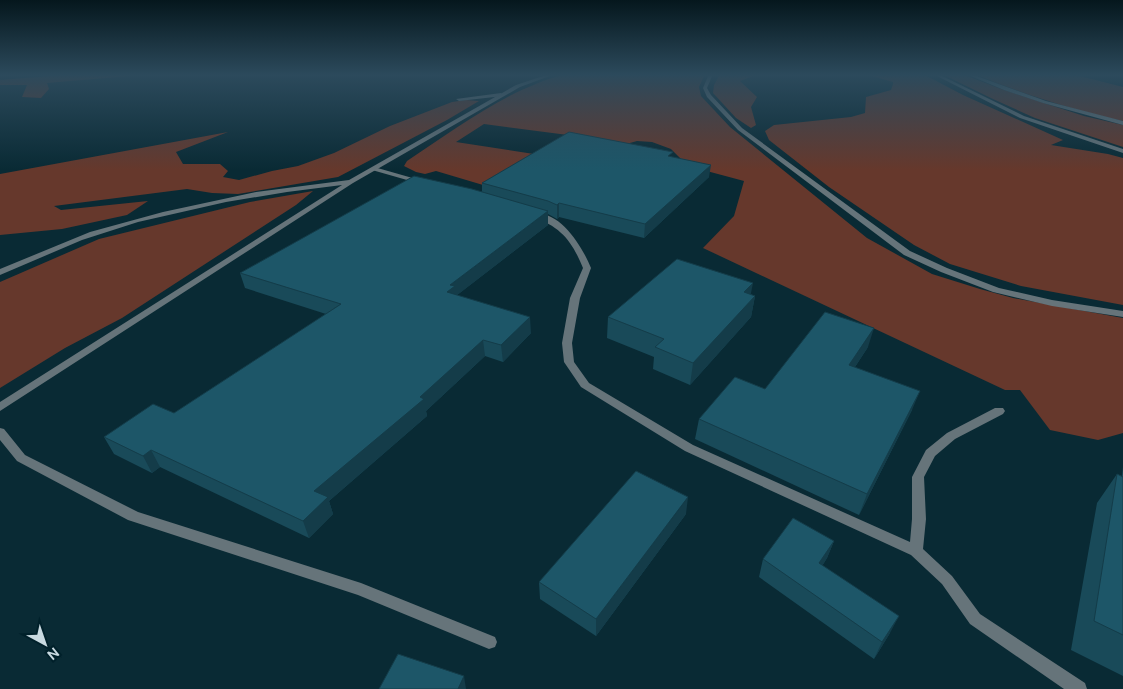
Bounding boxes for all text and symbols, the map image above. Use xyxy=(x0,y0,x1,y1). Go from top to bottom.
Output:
north arrow xyxy=(20,619,70,669)
text: N xyxy=(44,644,63,664)

